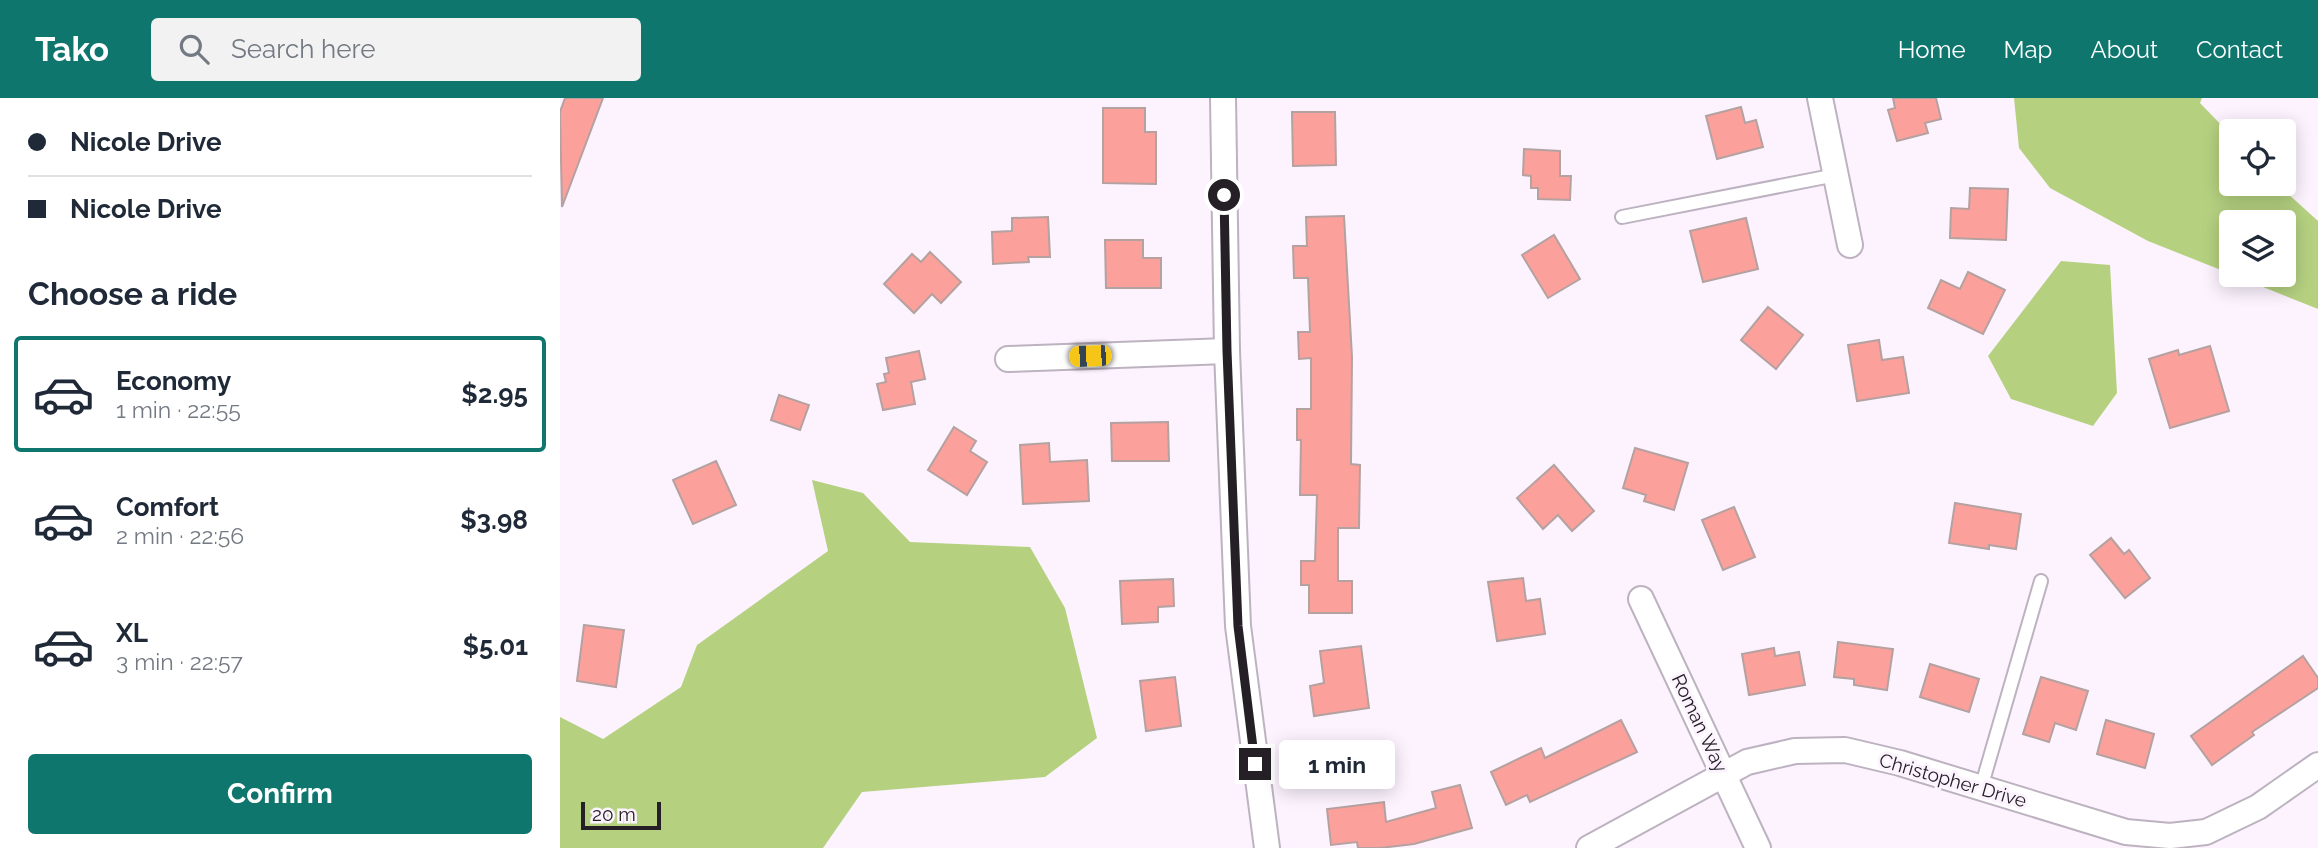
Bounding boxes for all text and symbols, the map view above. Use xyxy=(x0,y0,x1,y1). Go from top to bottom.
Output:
search box xyxy=(151,18,641,81)
text: Tako xyxy=(35,30,109,69)
icon: search xyxy=(175,30,213,68)
text: Search here xyxy=(231,34,375,64)
text: Home xyxy=(1898,35,1966,64)
text: Map xyxy=(2004,35,2052,64)
text: About xyxy=(2090,35,2158,64)
text: Contact xyxy=(2196,35,2283,64)
map controls xyxy=(2219,119,2296,287)
button: locate xyxy=(2219,119,2296,196)
text: Nicole Drive xyxy=(70,127,221,157)
route start xyxy=(1208,179,1240,211)
text: Nicole Drive xyxy=(70,194,221,224)
button: layers xyxy=(2219,210,2296,287)
text: Choose a ride xyxy=(28,275,237,312)
car xyxy=(1069,345,1112,367)
icon: car xyxy=(32,363,95,426)
text: Economy xyxy=(116,366,231,396)
text: $2.95 xyxy=(461,379,528,409)
text: 1 min · 22:55 xyxy=(116,396,241,423)
icon: car xyxy=(32,489,95,552)
text: Comfort xyxy=(116,492,219,522)
text: $3.98 xyxy=(460,505,528,535)
text: 2 min · 22:56 xyxy=(116,522,244,549)
icon: car xyxy=(32,615,95,678)
text: XL xyxy=(116,618,148,648)
text: $5.01 xyxy=(462,631,528,661)
text: 3 min · 22:57 xyxy=(116,648,243,675)
street label: Roman Way xyxy=(1668,670,1732,776)
callout: 1 min xyxy=(1280,740,1395,788)
route end xyxy=(1239,748,1271,780)
street label: Christopher Drive xyxy=(1877,748,2029,812)
text: 1 min xyxy=(1308,751,1366,778)
button: Confirm xyxy=(28,754,532,834)
scale bar xyxy=(581,799,662,831)
text: 20 m xyxy=(592,803,636,825)

